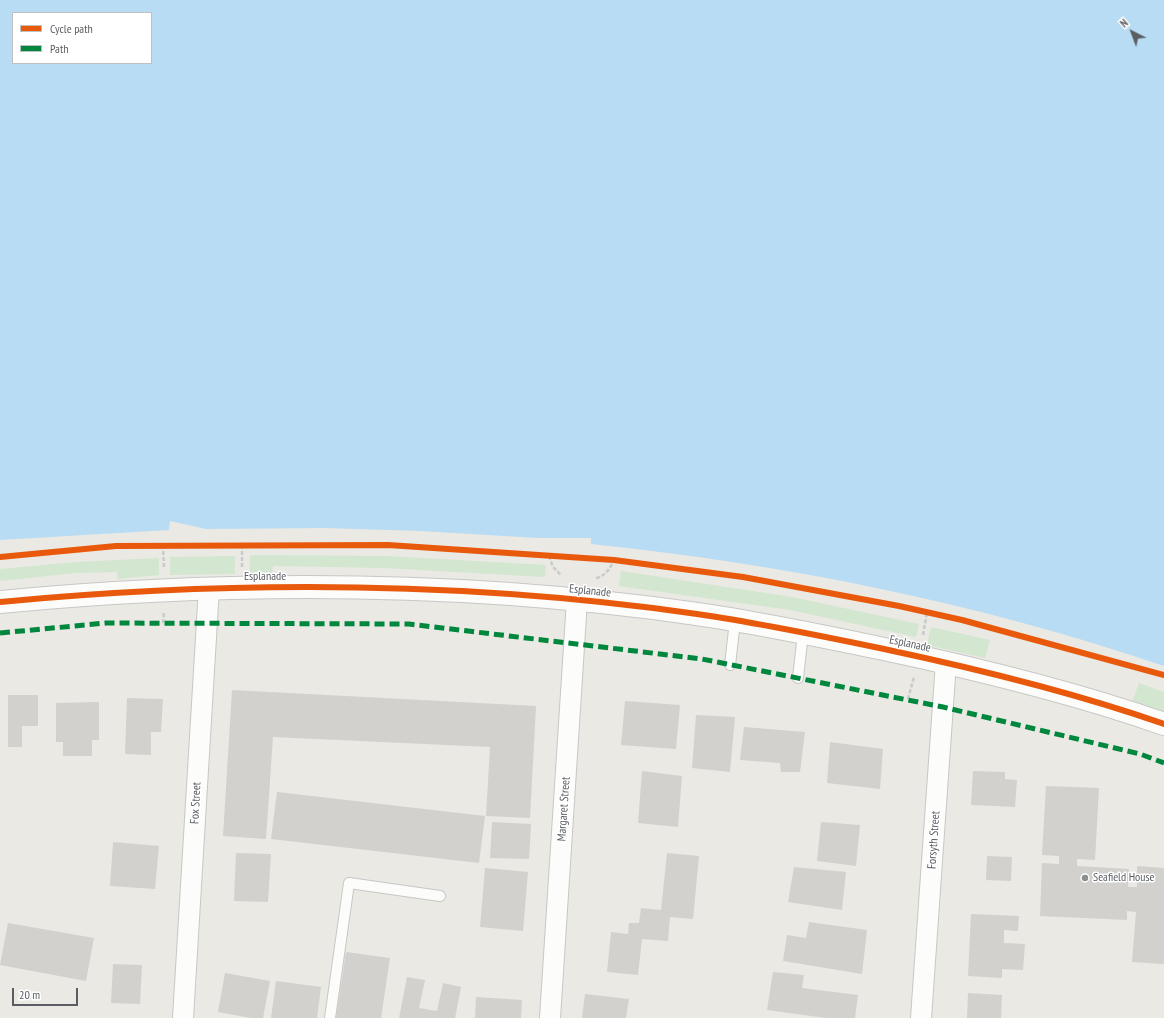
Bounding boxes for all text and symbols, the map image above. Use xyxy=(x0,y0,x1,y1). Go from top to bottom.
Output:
legend xyxy=(12,12,152,64)
north arrow xyxy=(1112,12,1152,52)
text: N xyxy=(1117,16,1131,30)
text: Cycle path xyxy=(50,21,93,36)
text: Path xyxy=(50,41,68,56)
street label: Esplanade xyxy=(244,570,286,584)
street label: Esplanade xyxy=(568,582,612,600)
street label: Esplanade xyxy=(888,633,932,655)
street label: Margaret Street xyxy=(555,776,573,842)
street label: Fox Street xyxy=(188,782,204,824)
street label: Forsyth Street xyxy=(925,811,943,869)
place label: Seafield House xyxy=(1093,871,1154,885)
marker: Seafield House xyxy=(1080,873,1090,883)
scale bar xyxy=(14,980,80,1006)
text: 20 m xyxy=(19,987,40,1002)

